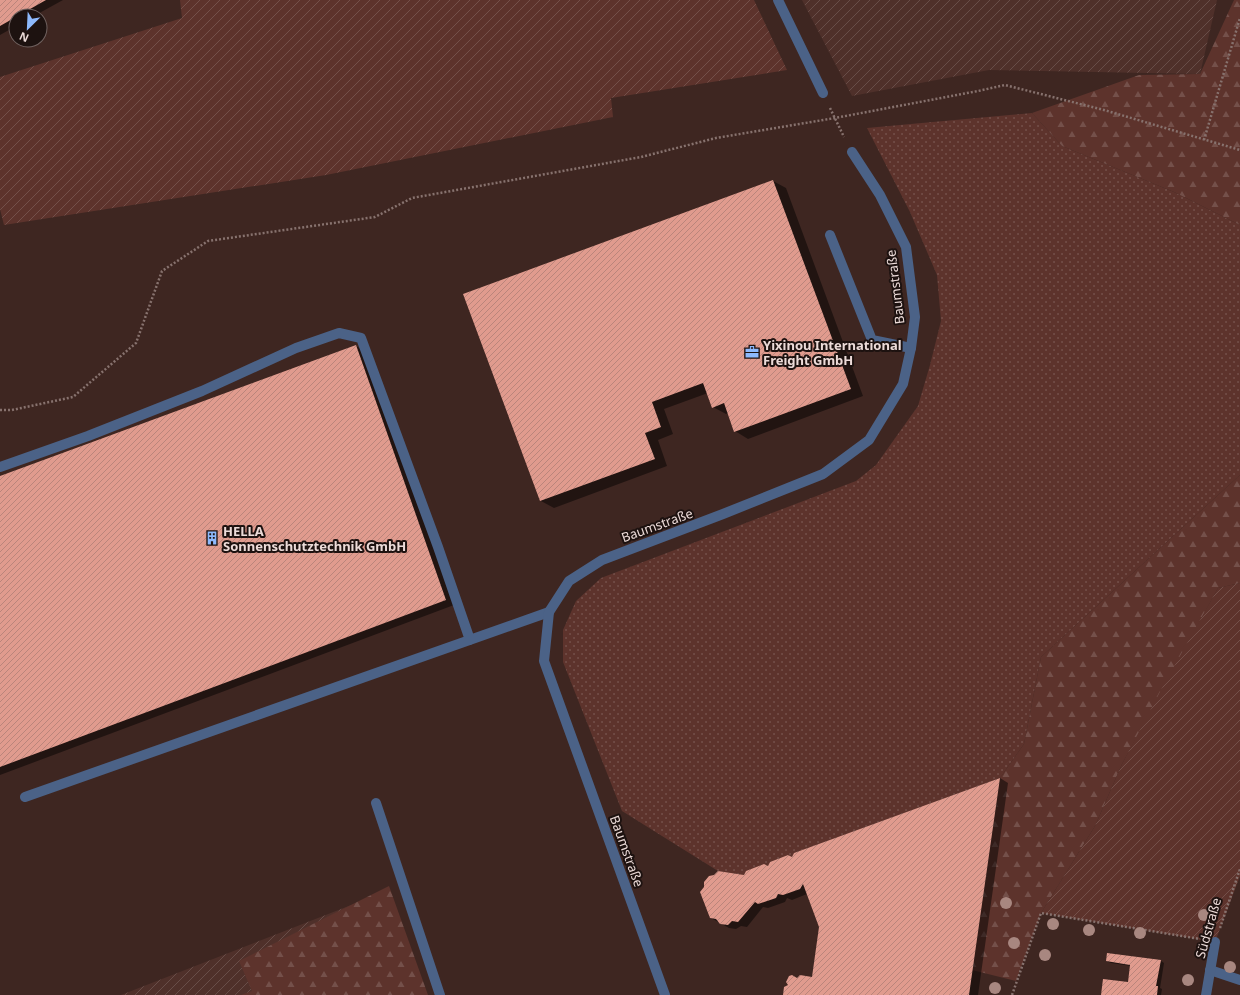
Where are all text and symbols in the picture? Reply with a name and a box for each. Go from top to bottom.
north arrow [8,8,48,48]
text: N [17,29,31,46]
street label: Baumstraße [882,249,908,325]
place label: Yixinou International Freight GmbH [763,336,902,369]
office icon: Yixinou International Freight GmbH [744,344,760,360]
street label: Baumstraße [619,504,695,546]
place label: HELLA Sonnenschutztechnik GmbH [223,522,406,555]
building icon: HELLA Sonnenschutztechnik GmbH [204,530,220,546]
street label: Baumstraße [606,813,648,889]
street label: Südstraße [1191,896,1225,960]

